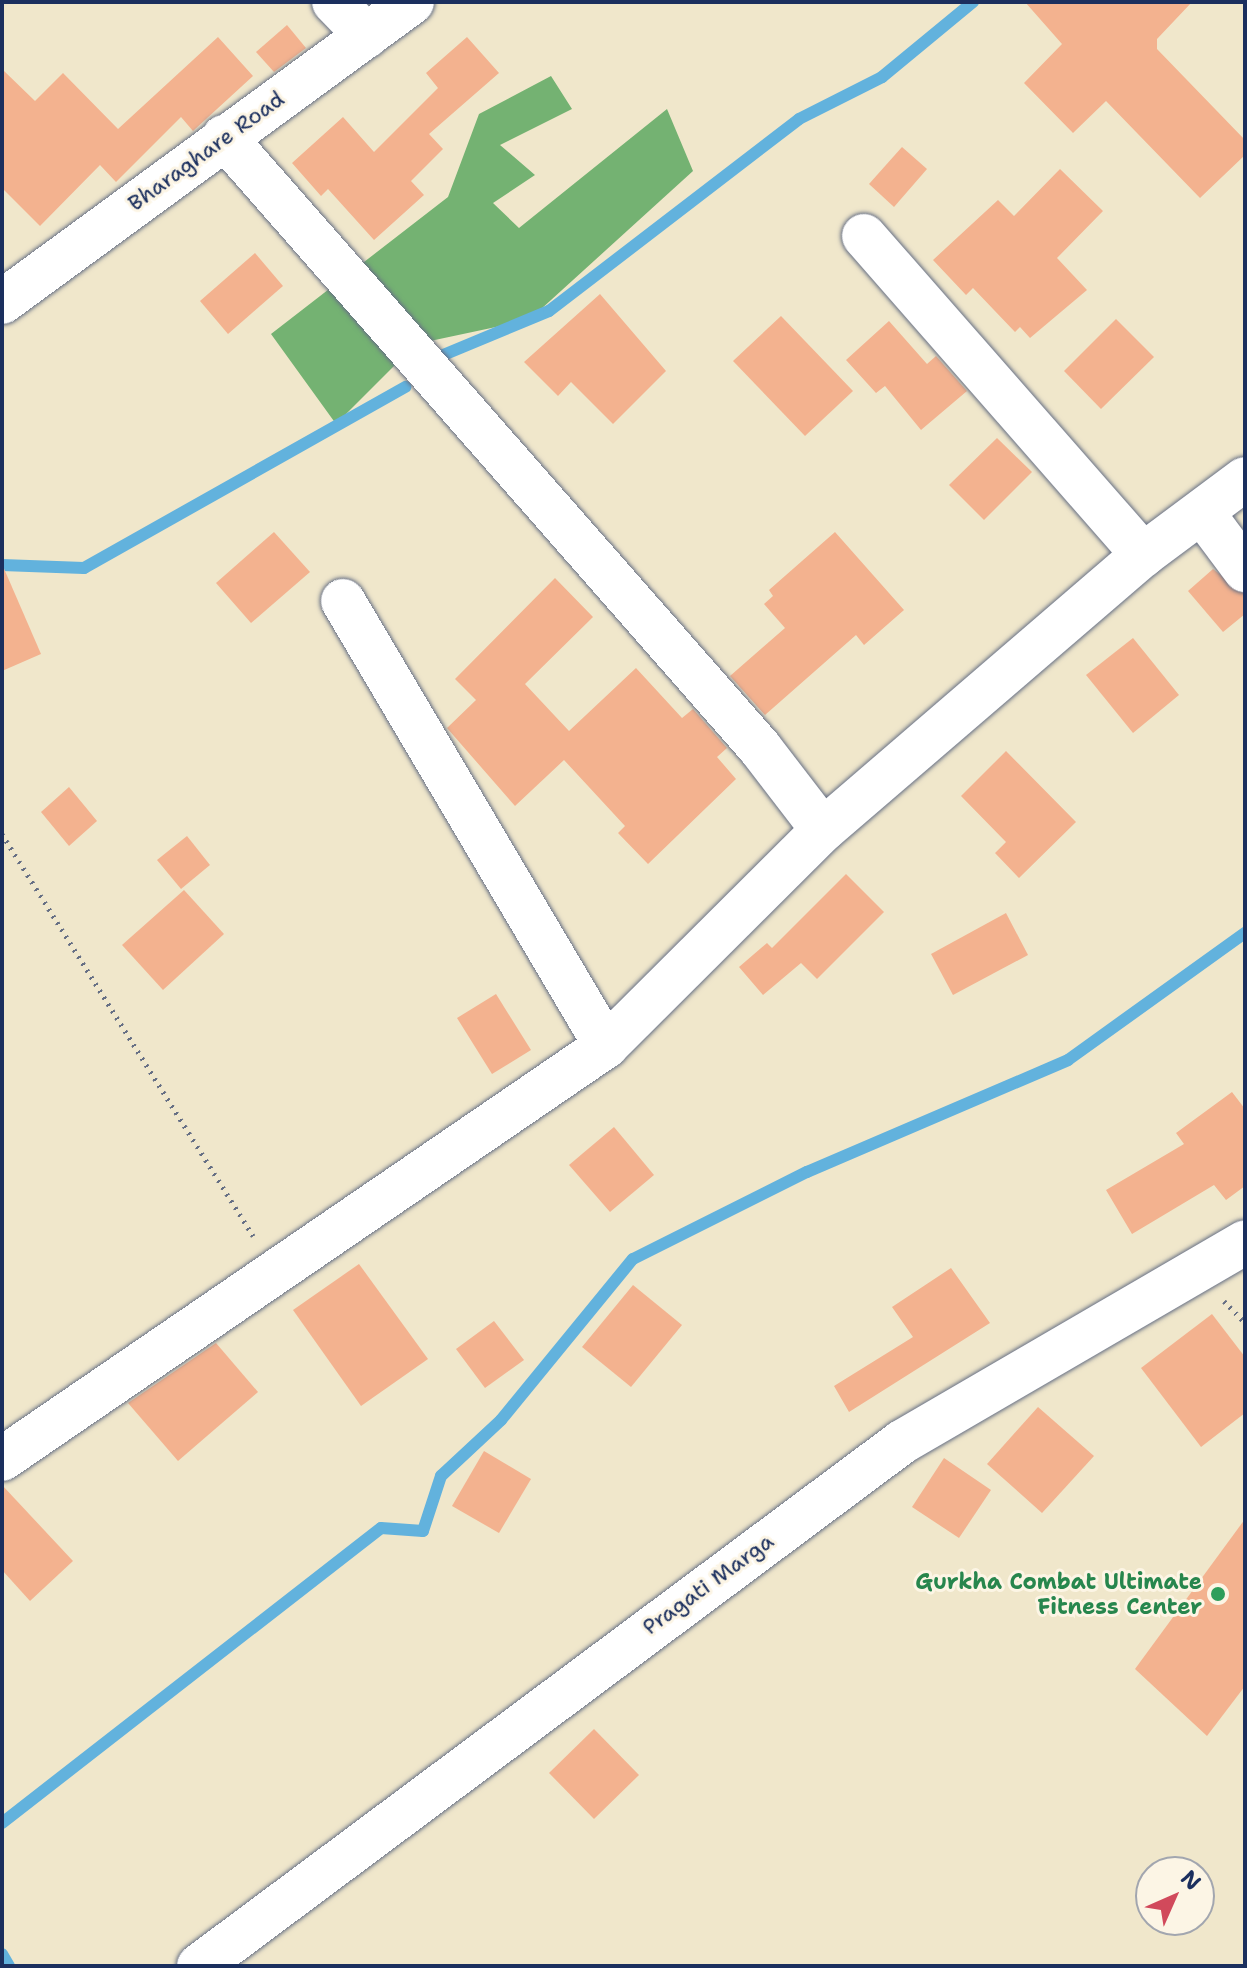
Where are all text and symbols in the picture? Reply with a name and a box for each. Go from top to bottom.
street label: Bharaghare Road [123,85,289,217]
street label: Pragati Marga [637,1528,779,1640]
place label: Gurkha Combat Ultimate Fitness Center [915,1568,1202,1620]
marker: Gurkha Combat Ultimate Fitness Center [1209,1585,1227,1603]
north arrow [1135,1856,1215,1936]
text: N [1174,1864,1207,1897]

